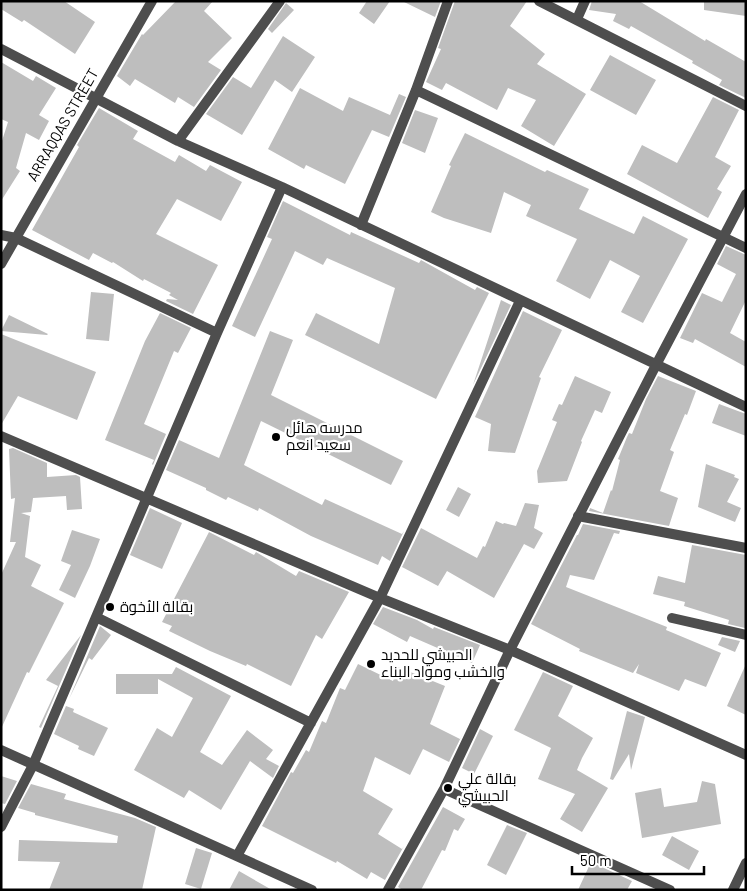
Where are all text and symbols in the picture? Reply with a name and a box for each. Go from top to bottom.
street label: ARRAQQAS STREET [23,65,102,184]
place label: مدرسه هائل سعيد انعم [286,418,363,455]
marker: مدرسه هائل سعيد انعم [270,431,282,443]
place label: بقالة الأخوة [120,597,193,616]
marker: بقالة الأخوة [104,601,116,613]
place label: الحبيشي للحديد والخشب ومواد البناء [381,645,505,681]
marker: الحبيشي للحديد والخشب ومواد البناء [365,658,377,670]
place label: بقالة علي الحبيشي [458,769,516,808]
marker: بقالة علي الحبيشي [442,782,454,794]
scale bar [572,844,704,876]
text: 50 m [580,851,612,869]

